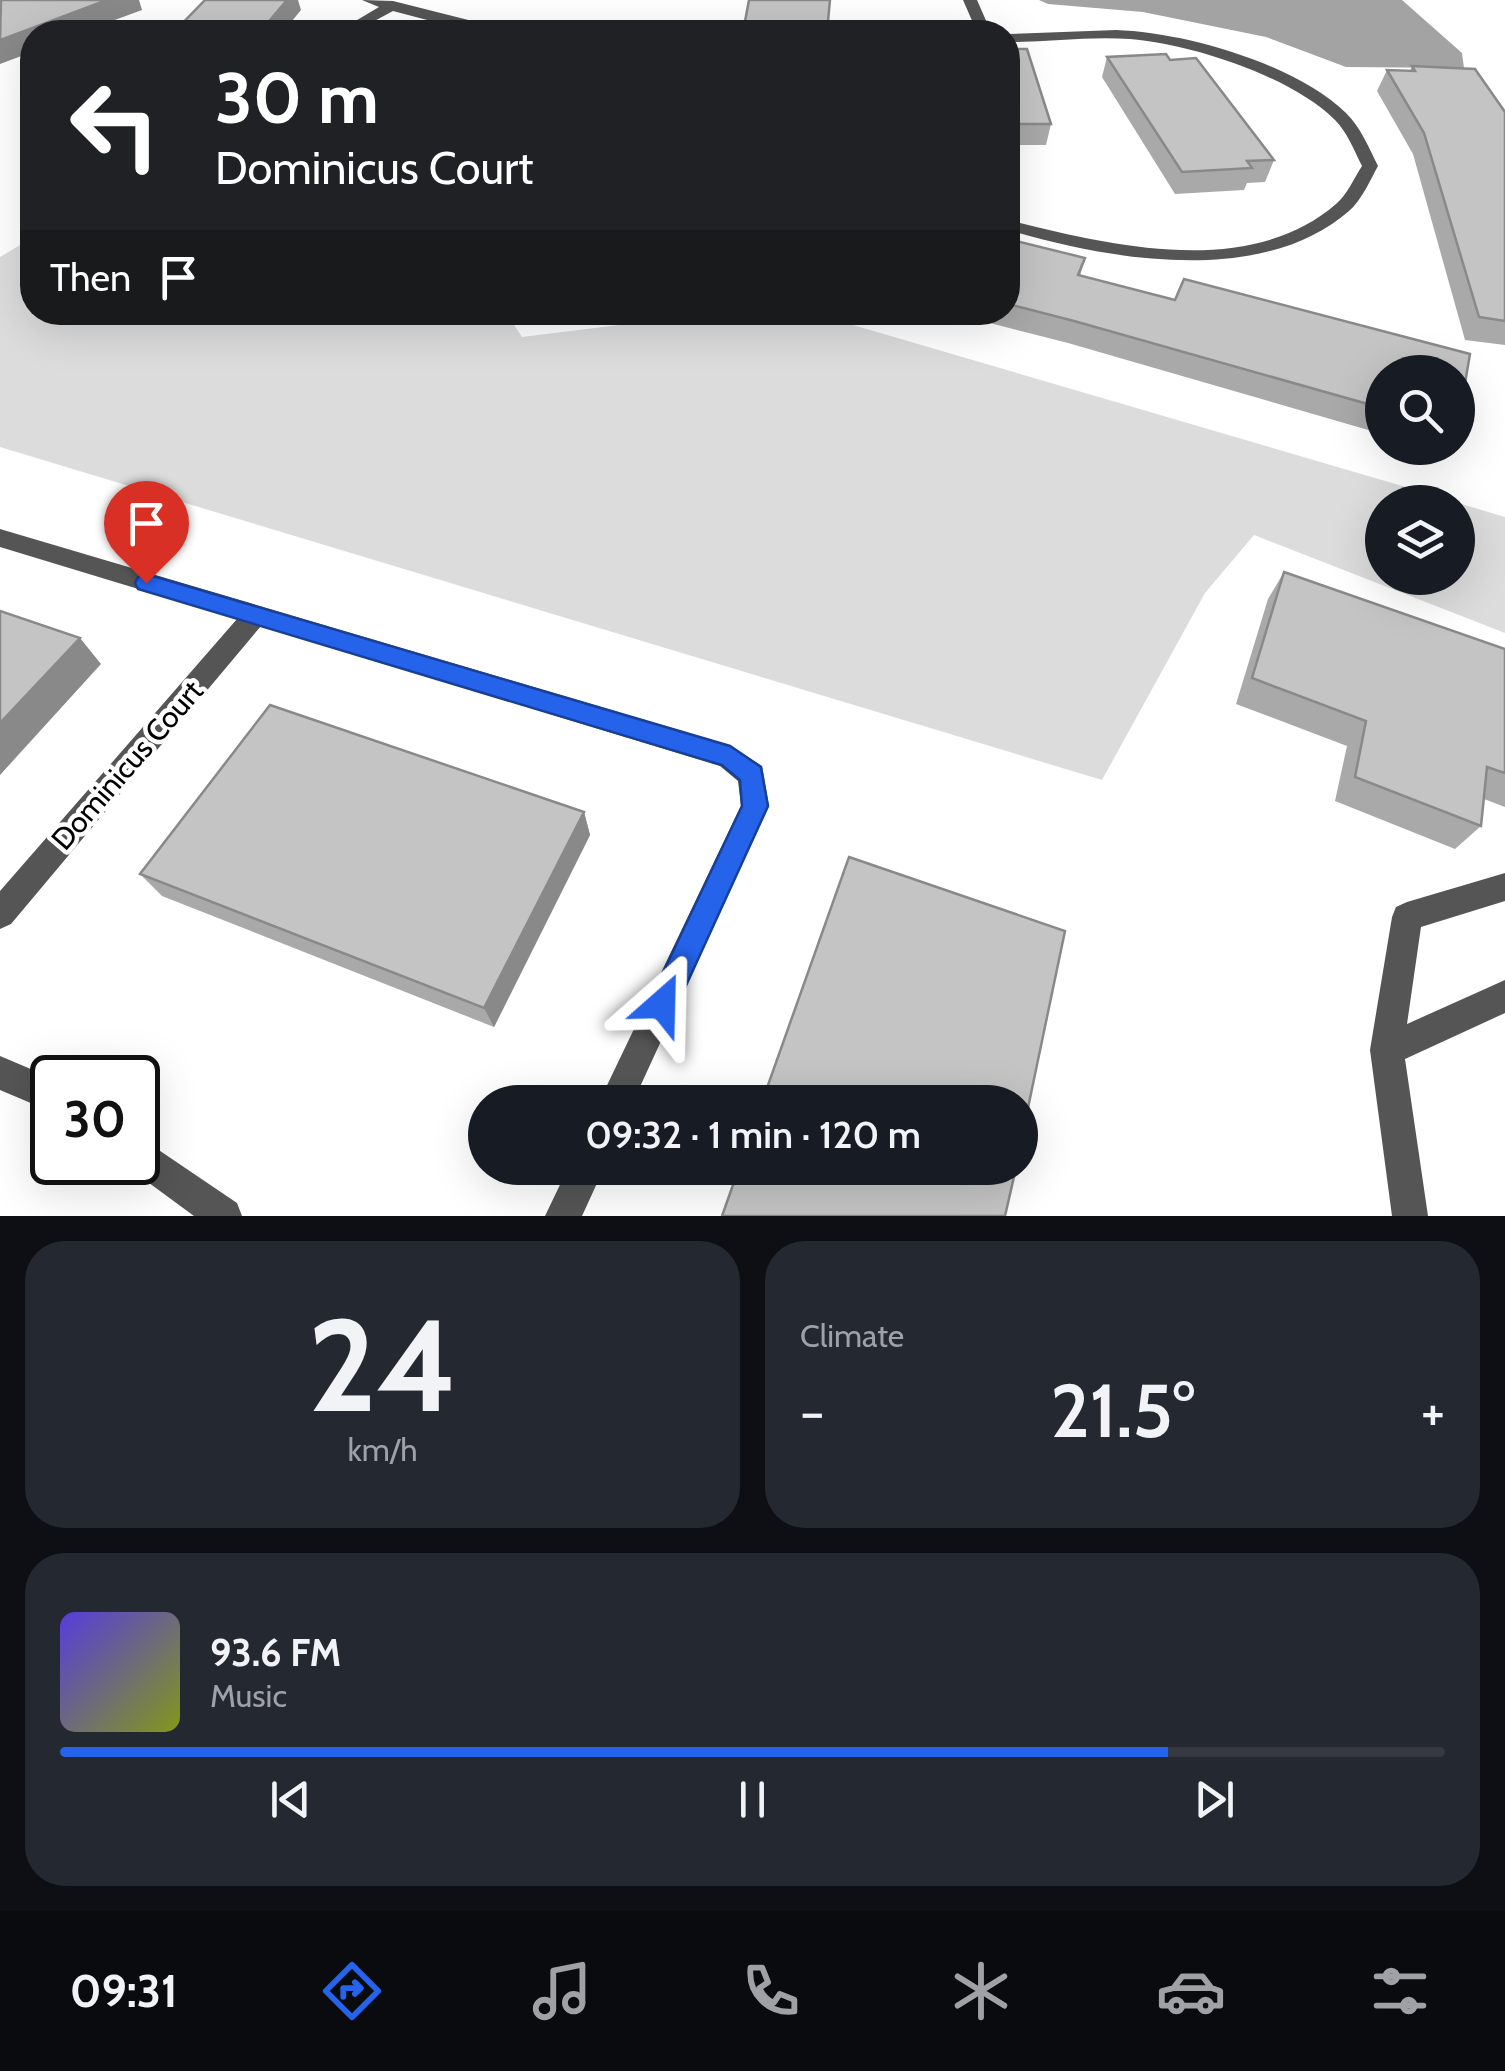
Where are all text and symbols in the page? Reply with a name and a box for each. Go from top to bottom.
text: 30 m [215,55,379,141]
icon: left [50,60,180,190]
text: Dominicus Court [215,141,533,195]
icon: arrive [151,250,206,305]
text: Then [50,254,131,301]
map controls [1365,355,1475,595]
button: search [1365,355,1475,465]
pin [104,481,189,584]
button: layers [1365,485,1475,595]
icon: arrive [119,496,174,551]
street label: Dominicus Court [43,673,211,857]
position arrow [610,952,714,1056]
speed limit sign: 30 [30,1055,160,1185]
text: 09:32 · 1 min · 120 m [585,1111,921,1158]
text: 24 [308,1286,457,1444]
text: Climate [800,1316,904,1355]
text: 21.5° [1050,1365,1195,1456]
text: − [800,1378,824,1445]
text: + [1421,1378,1445,1445]
text: km/h [347,1430,418,1469]
text: 93.6 FM [210,1629,341,1676]
text: Music [210,1676,287,1715]
icon: previous [263,1772,318,1827]
icon: pause [725,1772,780,1827]
icon: next [1187,1772,1242,1827]
icon: directions [317,1956,387,2026]
icon: music [527,1956,597,2026]
icon: phone [736,1956,806,2026]
icon: climate [946,1956,1016,2026]
icon: car [1156,1956,1226,2026]
icon: filters [1365,1956,1435,2026]
text: 09:31 [70,1964,178,2018]

